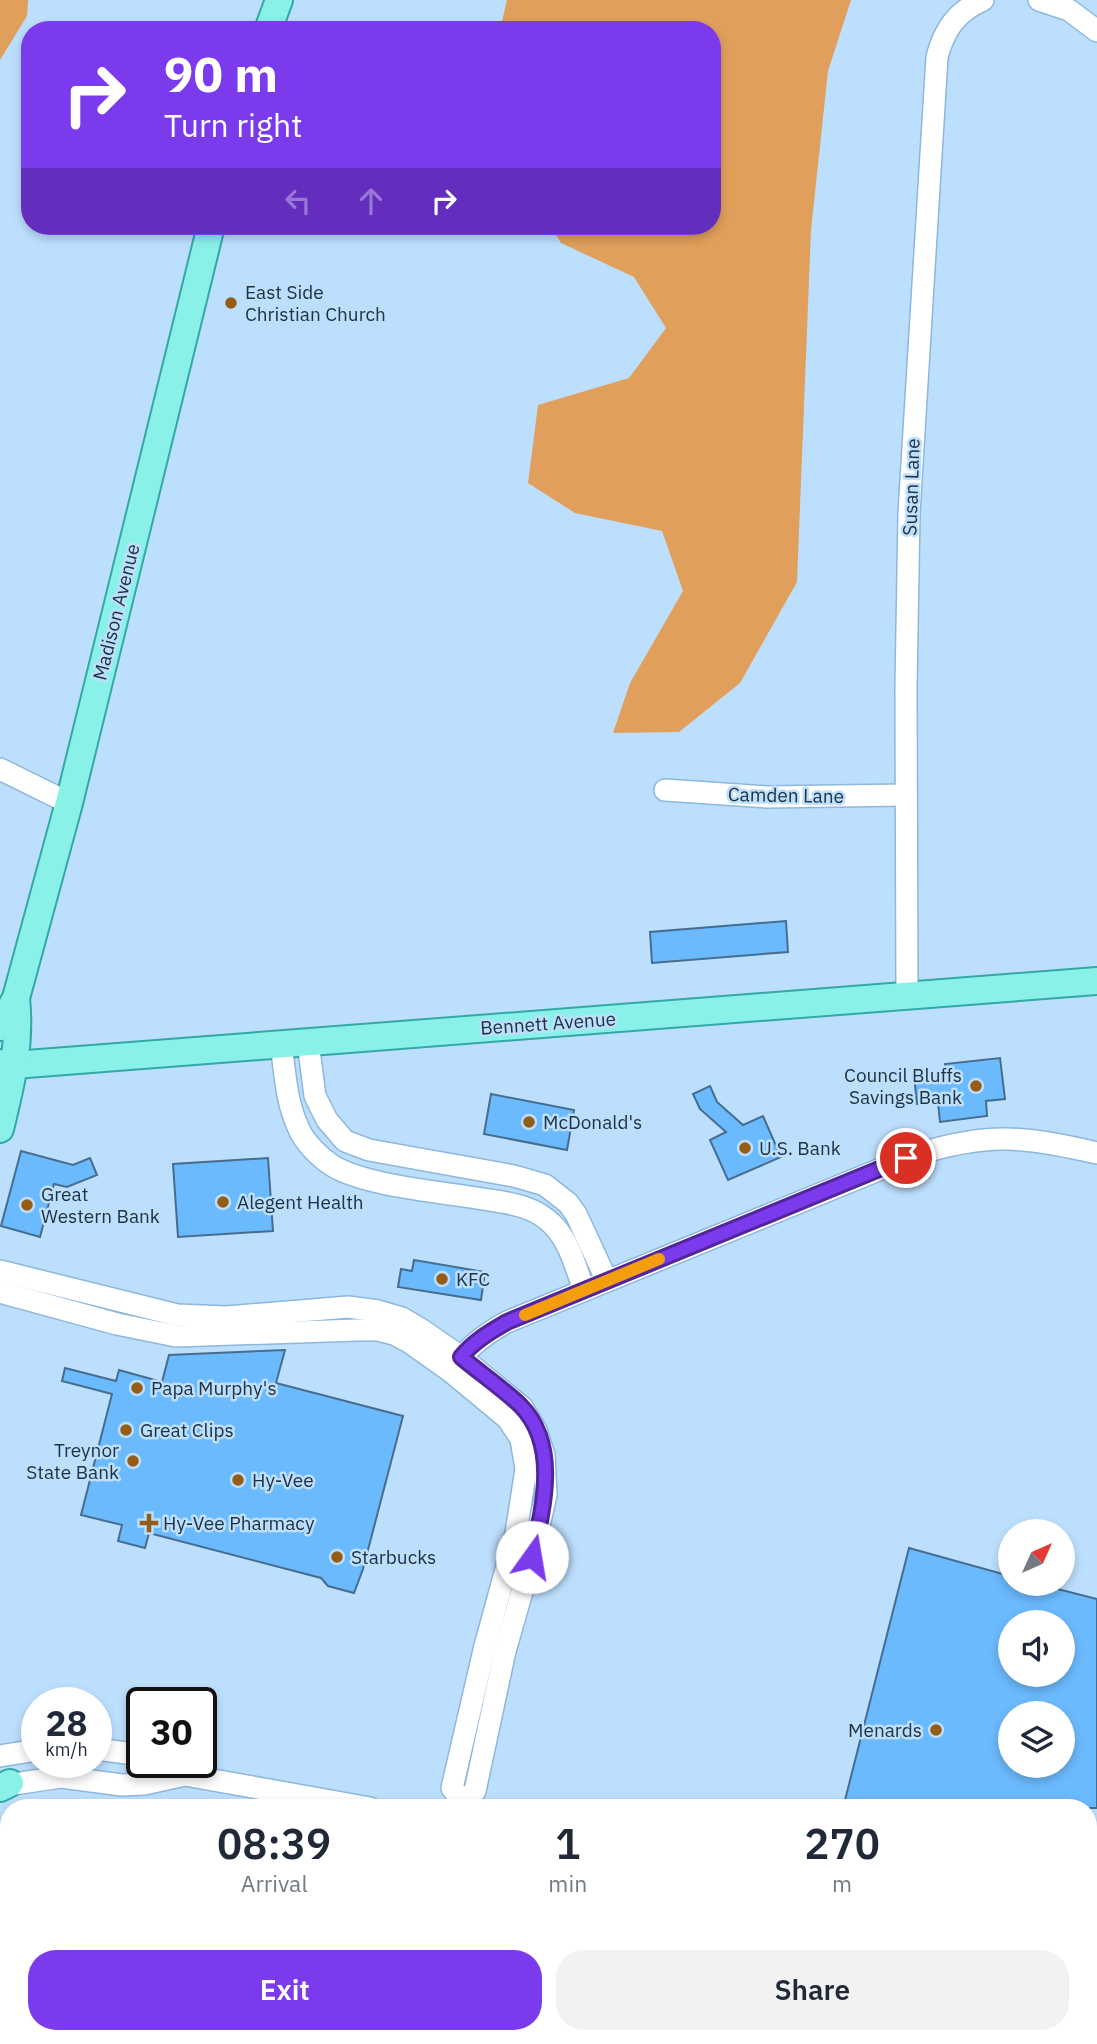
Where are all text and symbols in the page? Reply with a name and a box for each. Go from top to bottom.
text: 90 m [164,42,278,105]
icon: right [49,49,140,140]
text: Turn right [164,104,302,146]
icon: left [279,182,317,220]
icon: ahead [352,182,390,220]
icon: right [425,182,463,220]
place label: East Side Christian Church [245,280,386,326]
marker: East Side Christian Church [223,295,239,311]
street label: Susan Lane [897,438,925,536]
street label: Madison Avenue [87,541,145,683]
street label: Camden Lane [728,782,844,808]
street label: Bennett Avenue [479,1006,617,1040]
place label: Council Bluffs Savings Bank [844,1063,962,1109]
marker: Council Bluffs Savings Bank [968,1078,984,1094]
place label: McDonald's [543,1110,642,1134]
marker: McDonald's [521,1114,537,1130]
pin [876,1128,936,1188]
place label: U.S. Bank [759,1136,841,1160]
icon: arrive [887,1139,925,1177]
marker: U.S. Bank [737,1140,753,1156]
place label: Great Western Bank [41,1182,160,1228]
place label: Alegent Health [237,1190,364,1214]
marker: Alegent Health [215,1194,231,1210]
marker: Great Western Bank [19,1197,35,1213]
place label: KFC [456,1267,490,1291]
marker: KFC [434,1271,450,1287]
place label: Papa Murphy's [151,1376,277,1400]
marker: Papa Murphy's [129,1380,145,1396]
place label: Great Clips [140,1418,234,1442]
marker: Great Clips [118,1422,134,1438]
place label: Treynor State Bank [26,1438,119,1484]
marker: Treynor State Bank [125,1453,141,1469]
place label: Hy-Vee [252,1468,314,1492]
marker: Hy-Vee [230,1472,246,1488]
place label: Hy-Vee Pharmacy [163,1511,315,1535]
marker: Hy-Vee Pharmacy [141,1515,157,1531]
north arrow [998,1519,1074,1596]
map controls [998,1519,1075,1778]
position arrow [495,1520,569,1594]
place label: Starbucks [351,1545,436,1569]
marker: Starbucks [329,1549,345,1565]
button: sound [998,1610,1075,1687]
speed limit sign: 30 [126,1687,217,1778]
text: 28 [45,1700,88,1746]
button: layers [998,1701,1075,1778]
place label: Menards [848,1718,922,1742]
marker: Menards [928,1722,944,1738]
text: km/h [45,1738,88,1761]
text: 08:39 [217,1816,331,1871]
text: 1 [555,1816,580,1871]
text: 270 [804,1816,880,1871]
text: Arrival [241,1868,308,1898]
text: min [548,1868,587,1898]
text: m [832,1868,852,1898]
button: Exit [28,1950,542,2030]
button: Share [556,1950,1069,2030]

